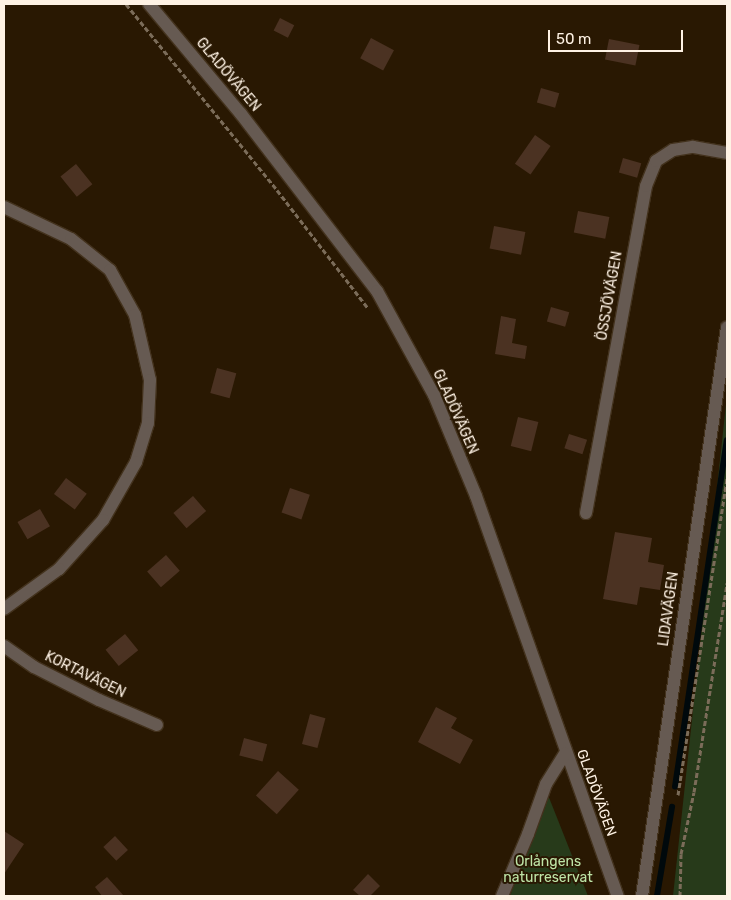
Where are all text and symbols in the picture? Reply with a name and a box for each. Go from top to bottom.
scale bar [551,20,686,52]
text: 50 m [556,30,591,48]
street label: GLADÖVÄGEN [192,35,264,115]
street label: ÖSSJÖVÄGEN [594,250,626,342]
street label: GLADÖVÄGEN [429,367,481,457]
street label: LIDAVÄGEN [655,571,683,647]
street label: KORTAVÄGEN [42,648,128,702]
street label: GLADÖVÄGEN [573,747,619,839]
park label: Orlångens naturreservat [503,854,593,886]

